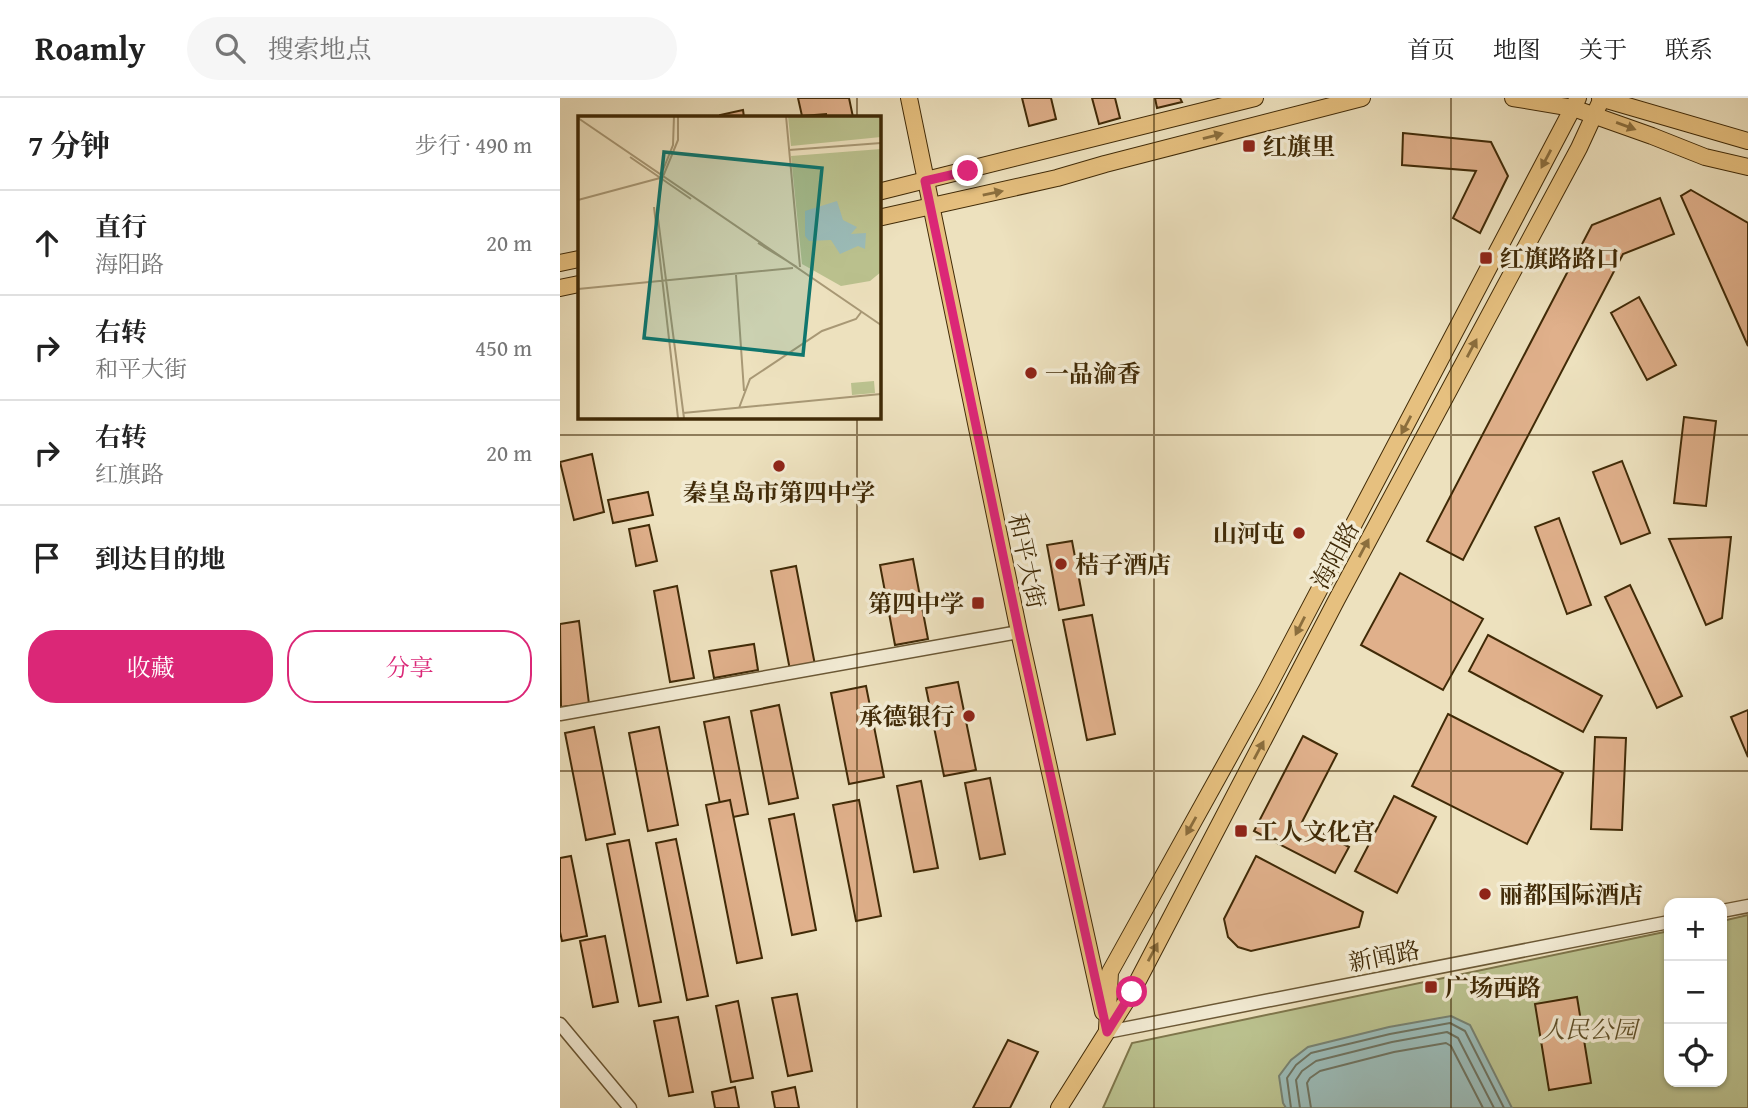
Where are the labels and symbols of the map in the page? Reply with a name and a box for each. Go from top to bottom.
inset map [578,116,880,418]
one-way arrow [1615,121,1636,132]
place label: 红旗里 [1263,129,1335,164]
one-way arrow [1202,130,1224,141]
marker: 红旗里 [1241,138,1257,154]
one-way arrow [1541,149,1553,169]
route end [952,155,983,186]
one-way arrow [982,188,1004,199]
place label: 红旗路路口 [1500,241,1620,276]
marker: 红旗路路口 [1478,250,1494,266]
one-way arrow [1466,338,1478,358]
place label: 一品渝香 [1045,356,1141,391]
marker: 一品渝香 [1023,365,1039,381]
one-way arrow [1400,415,1411,435]
marker: 秦皇岛市第四中学 [771,458,787,474]
place label: 秦皇岛市第四中学 [683,475,875,510]
street label: 和平大街 [1000,510,1054,612]
street label: 海阳路 [1303,515,1367,595]
place label: 山河屯 [1213,516,1285,551]
marker: 山河屯 [1291,525,1307,541]
one-way arrow [1358,538,1370,558]
place label: 桔子酒店 [1075,547,1171,582]
marker: 桔子酒店 [1053,556,1069,572]
place label: 第四中学 [868,586,964,621]
marker: 第四中学 [970,595,986,611]
one-way arrow [1294,616,1305,636]
place label: 承德银行 [859,699,955,734]
marker: 承德银行 [961,708,977,724]
one-way arrow [1253,740,1264,760]
place label: 工人文化宫 [1255,814,1375,849]
one-way arrow [1185,816,1197,836]
marker: 工人文化宫 [1233,823,1249,839]
place label: 丽都国际酒店 [1499,877,1643,912]
marker: 丽都国际酒店 [1477,886,1493,902]
street label: 新闻路 [1345,932,1423,980]
one-way arrow [1147,941,1159,961]
place label: 广场西路 [1445,970,1541,1005]
route start [1116,976,1147,1007]
marker: 广场西路 [1423,979,1439,995]
park label: 人民公园 [1541,1012,1641,1047]

